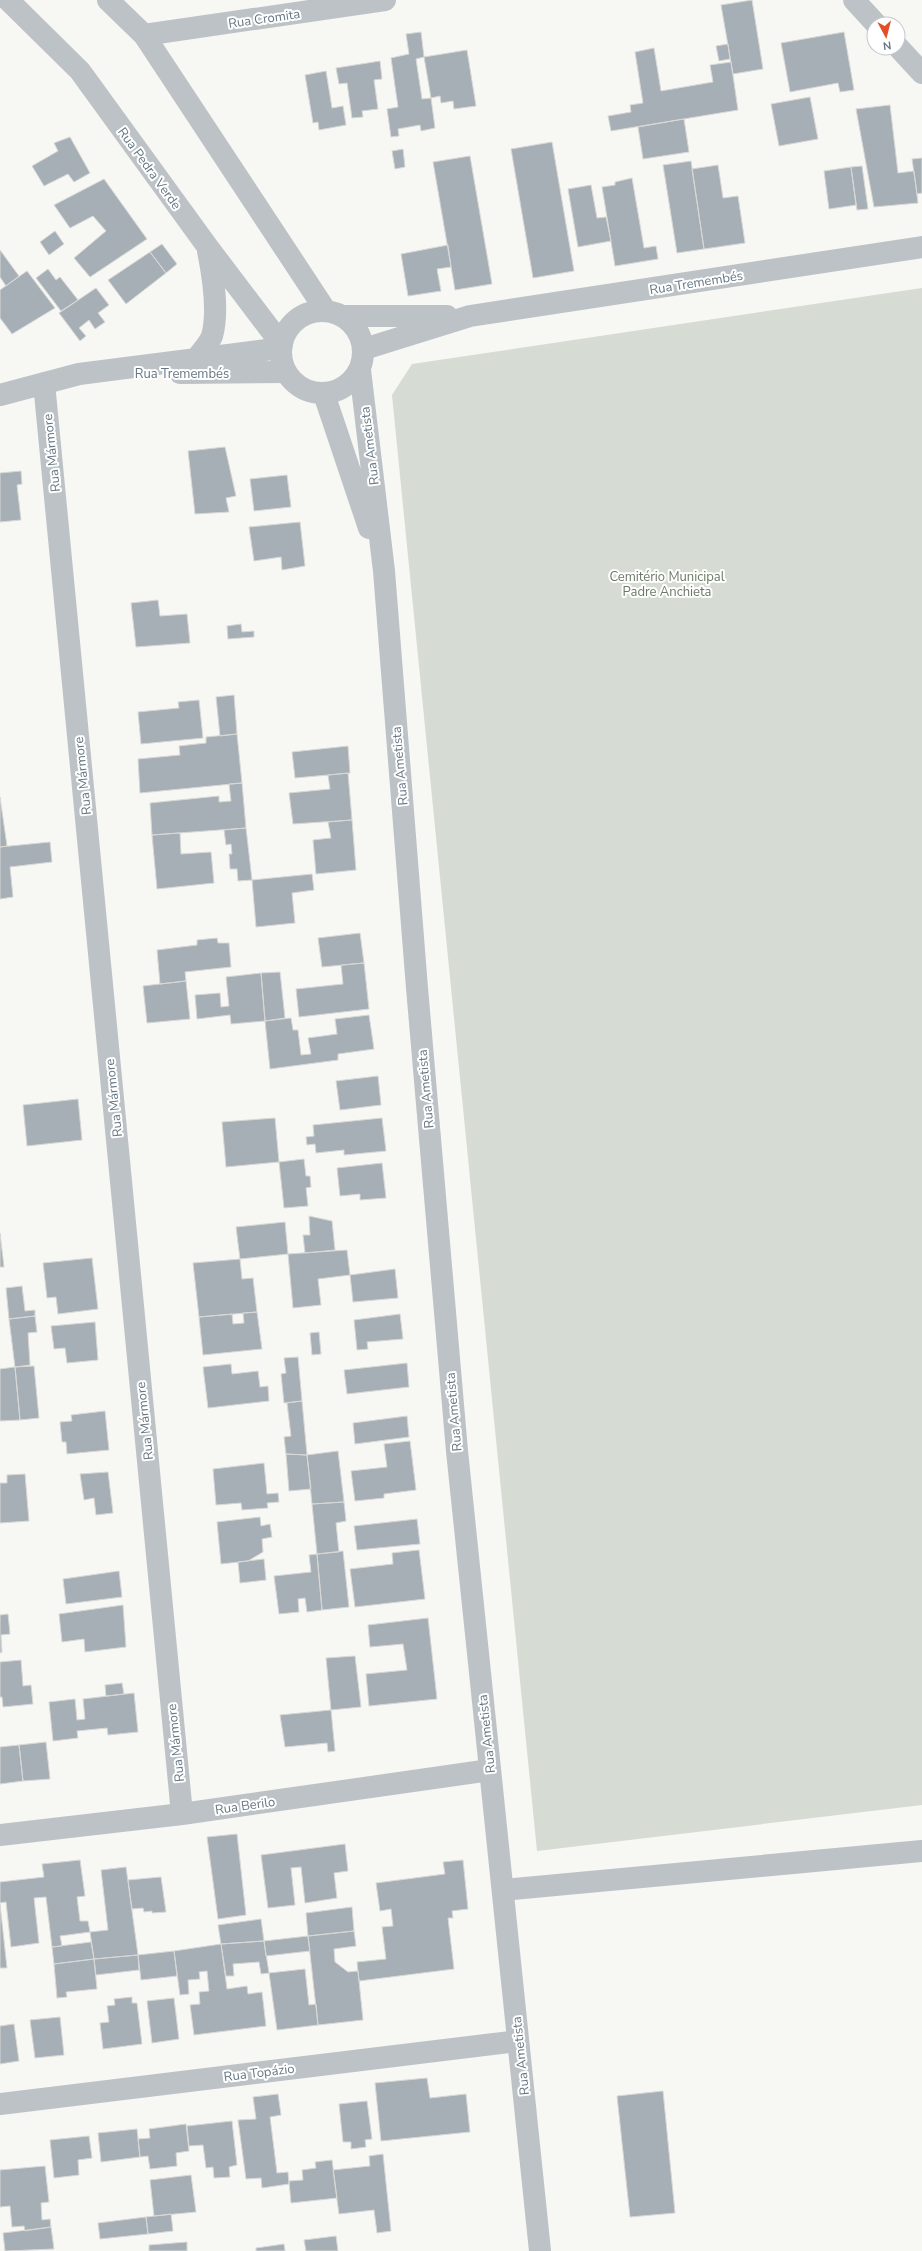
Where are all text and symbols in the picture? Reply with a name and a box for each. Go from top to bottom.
street label: Rua Cromita [227,5,301,33]
north arrow [866,16,906,56]
text: N [882,37,892,53]
street label: Rua Pedra Verde [113,124,185,213]
street label: Rua Tremembés [648,267,744,299]
street label: Rua Tremembés [135,365,229,383]
street label: Rua Ametista [356,406,384,486]
street label: Rua Mármore [39,413,65,493]
park label: Cemitério Municipal Padre Anchieta [609,568,725,601]
street label: Rua Ametista [388,726,412,806]
street label: Rua Mármore [70,736,96,816]
street label: Rua Ametista [414,1049,438,1129]
street label: Rua Mármore [101,1058,127,1138]
street label: Rua Ametista [442,1372,466,1452]
street label: Rua Mármore [132,1381,158,1461]
street label: Rua Ametista [474,1694,500,1774]
street label: Rua Mármore [163,1703,189,1783]
street label: Rua Berilo [214,1793,276,1819]
street label: Rua Ametista [508,2016,534,2096]
street label: Rua Topázio [223,2060,295,2086]

